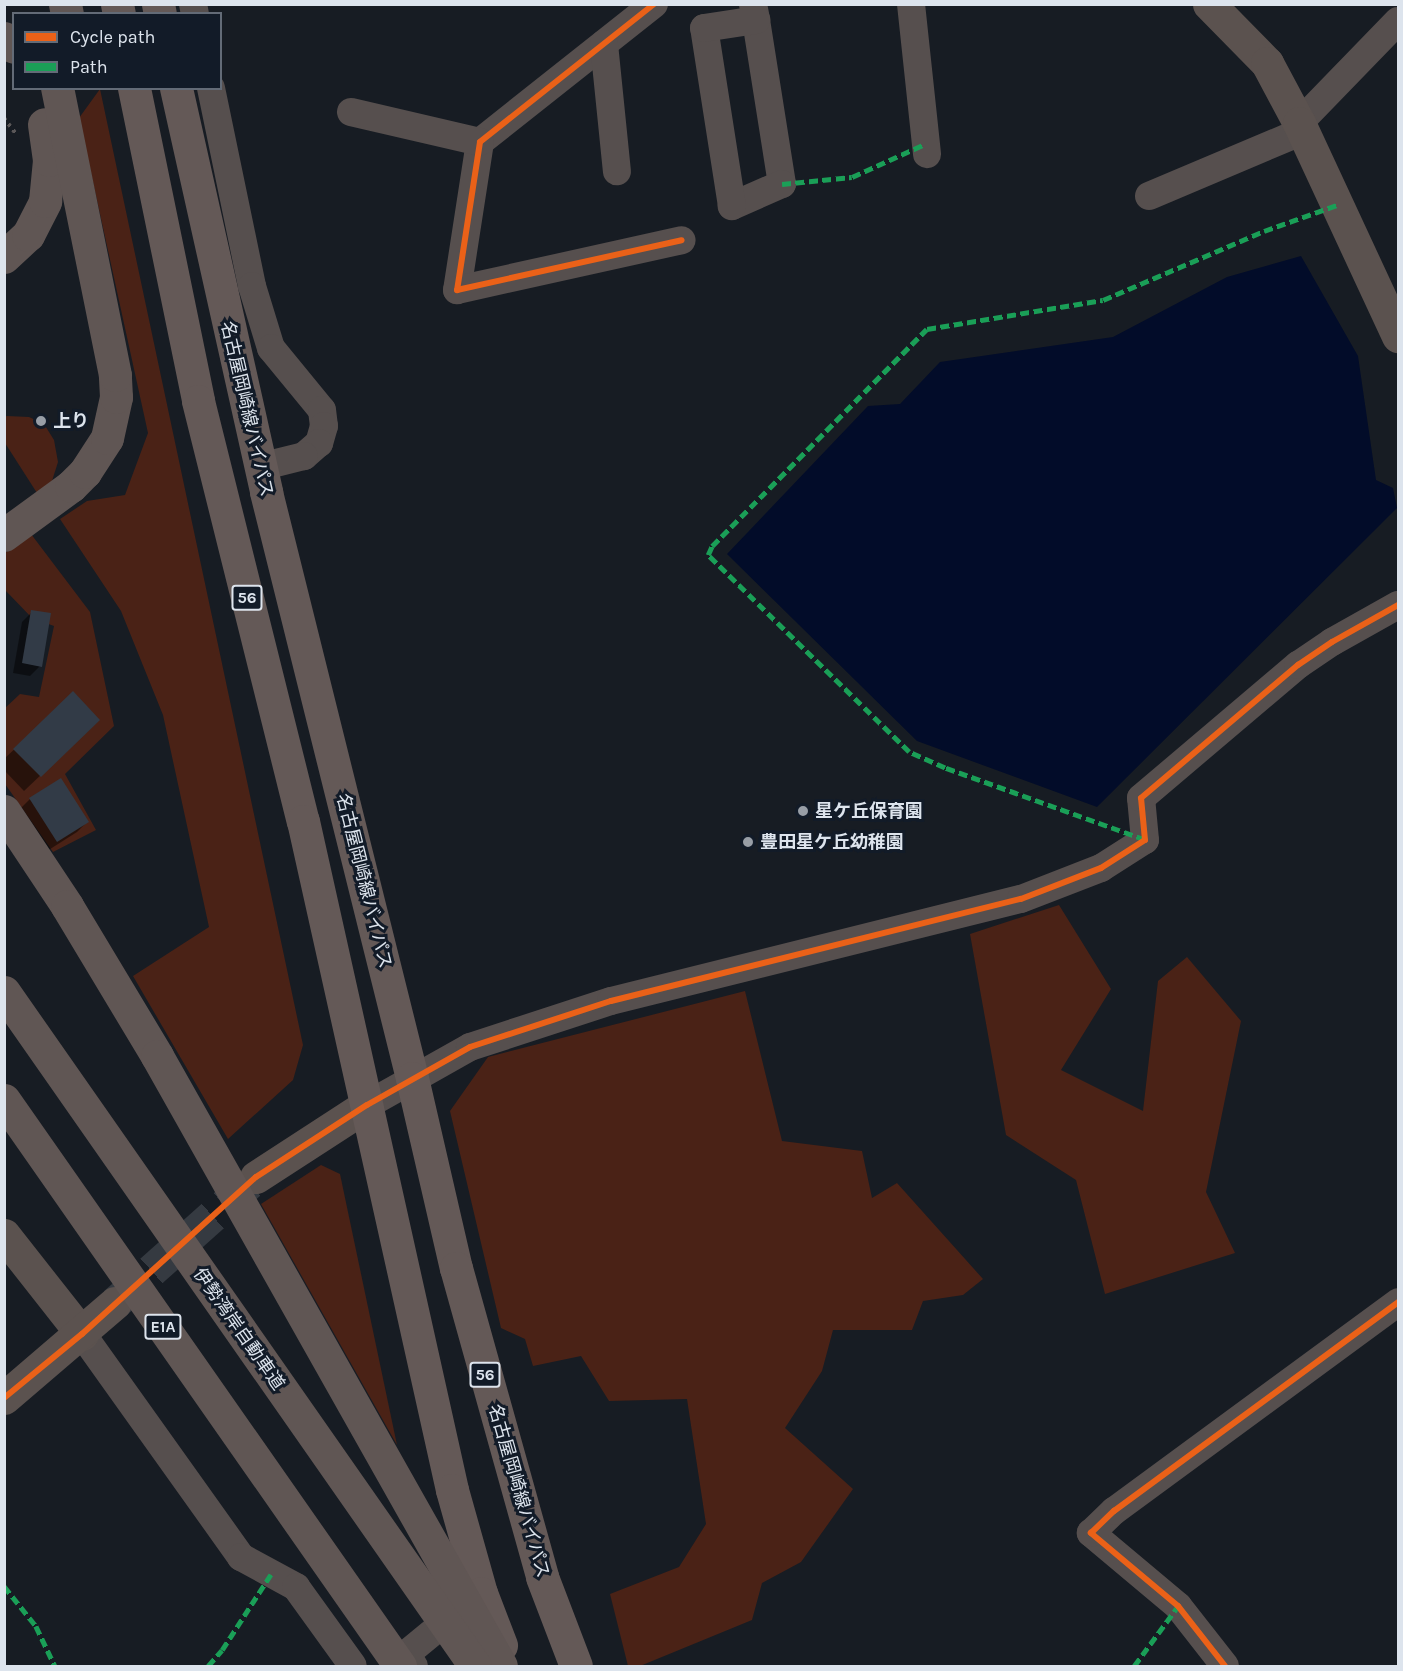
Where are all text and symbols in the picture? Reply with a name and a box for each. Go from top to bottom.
legend [12,12,222,90]
text: Cycle path [70,26,155,48]
text: Path [70,56,108,78]
street label: 名古屋岡崎線バイパス [216,319,278,499]
place label: 上り [53,410,89,432]
marker: 上り [34,414,48,428]
road number: 56 [230,585,264,611]
street label: 名古屋岡崎線バイパス [332,791,396,971]
place label: 星ケ丘保育園 [815,800,923,822]
marker: 星ケ丘保育園 [796,804,810,818]
place label: 豊田星ケ丘幼稚園 [760,831,904,853]
marker: 豊田星ケ丘幼稚園 [741,835,755,849]
street label: 伊勢湾岸自動車道 [189,1264,289,1394]
road number: E1A [144,1314,182,1340]
road number: 56 [468,1362,502,1388]
street label: 名古屋岡崎線バイパス [484,1402,554,1580]

